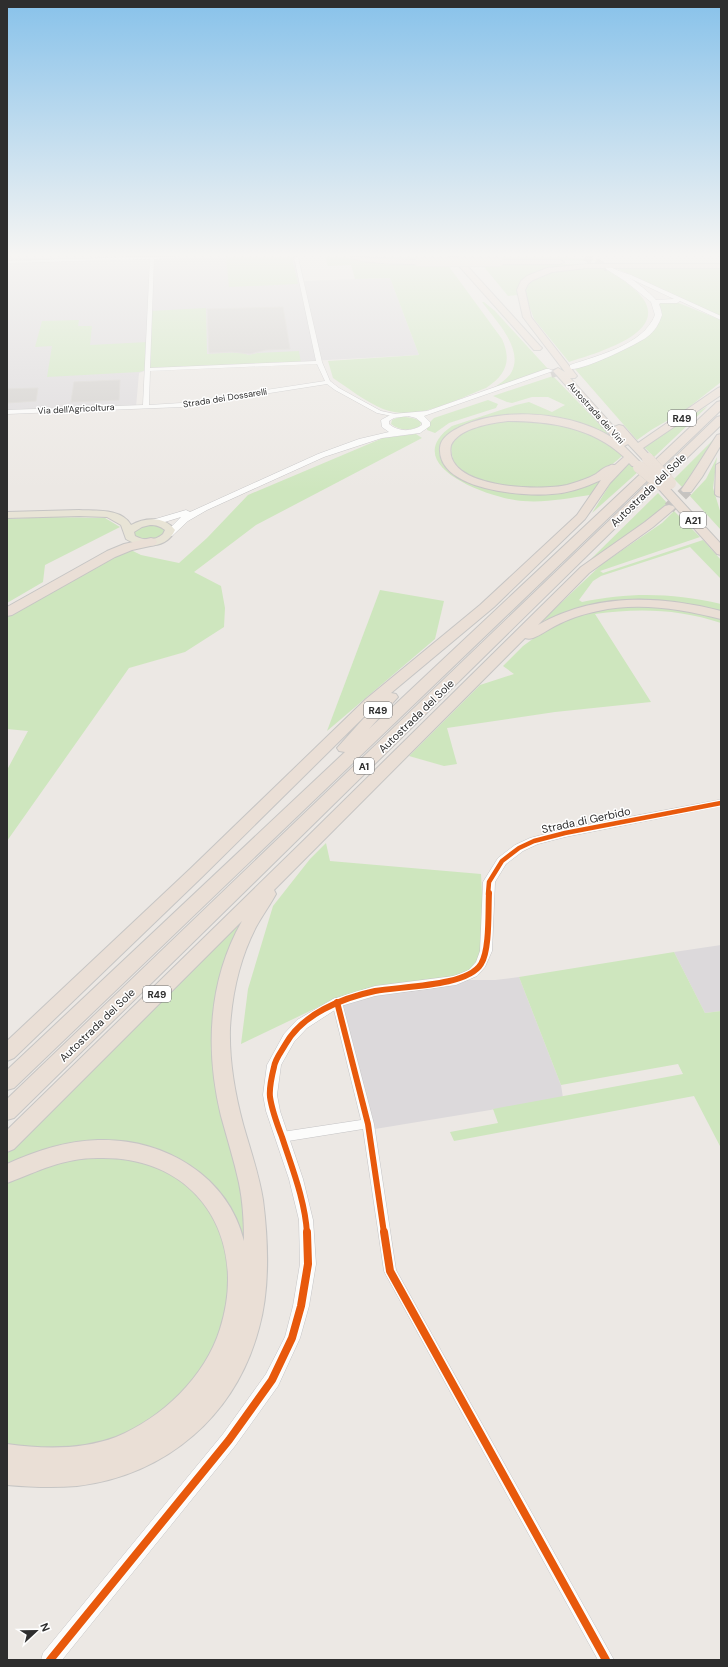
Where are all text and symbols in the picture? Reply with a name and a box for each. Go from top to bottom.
street label: Autostrada dei Vini [565,379,627,447]
street label: Strada dei Dossarelli [182,385,268,411]
street label: Via dell'Agricoltura [37,401,115,417]
road number: R49 [668,410,696,426]
street label: Autostrada del Sole [607,450,689,530]
road number: A21 [680,512,706,528]
street label: Autostrada del Sole [375,676,457,756]
road number: R49 [364,702,392,718]
road number: A1 [354,758,374,774]
street label: Strada di Gerbido [540,804,632,836]
street label: Autostrada del Sole [56,985,138,1065]
road number: R49 [143,986,171,1002]
north arrow [16,1611,56,1651]
text: N [37,1621,53,1634]

